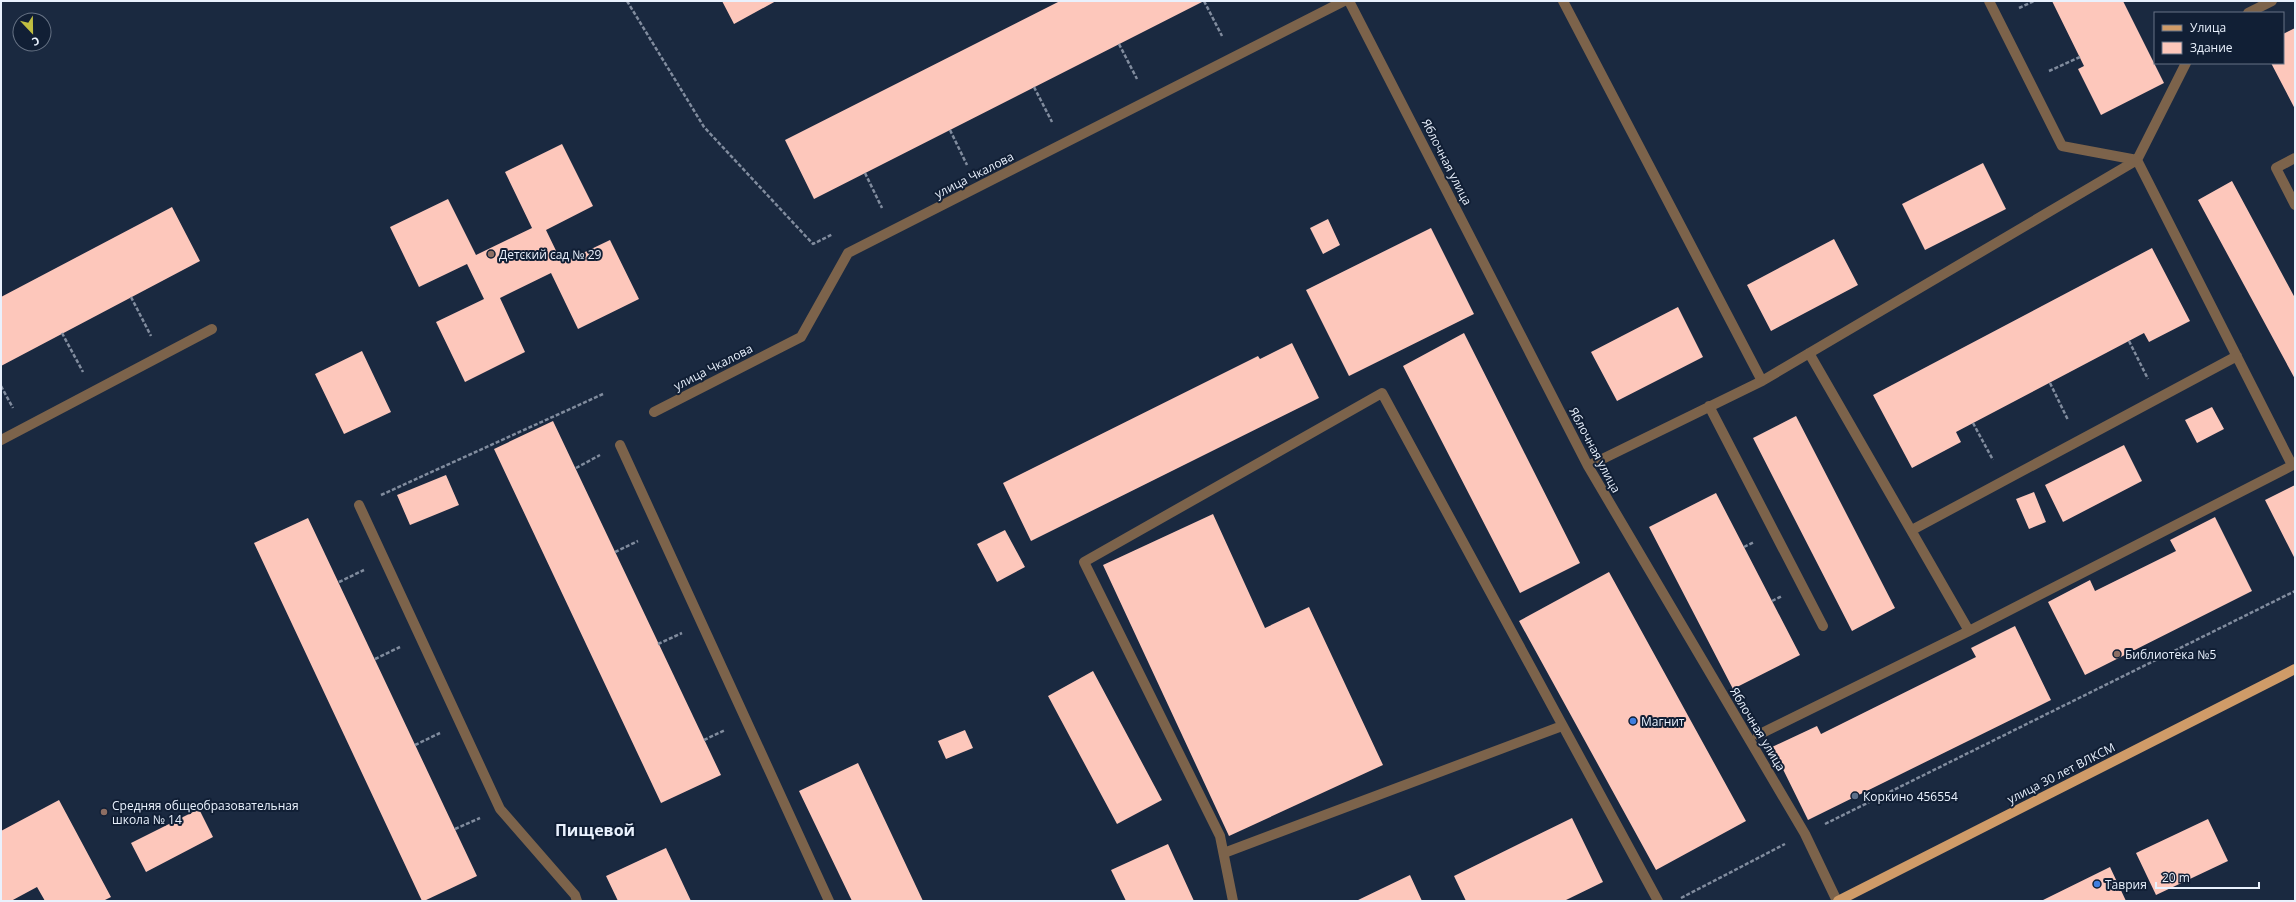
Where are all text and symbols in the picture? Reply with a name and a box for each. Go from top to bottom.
north arrow [12,12,52,52]
legend [2154,12,2284,64]
text: Улица [2190,19,2226,36]
text: С [30,33,42,50]
text: Здание [2190,39,2233,56]
street label: Яблочная улица [1418,116,1476,208]
street label: улица Чкалова [932,148,1016,202]
place label: Детский сад № 29 [499,246,602,263]
marker: Детский сад № 29 [486,249,496,259]
street label: улица Чкалова [671,340,755,394]
street label: Яблочная улица [1565,404,1625,496]
place label: Библиотека №5 [2125,646,2216,663]
marker: Библиотека №5 [2112,649,2122,659]
street label: Яблочная улица [1726,684,1790,774]
place label: Магнит [1641,713,1685,730]
marker: Магнит [1628,716,1638,726]
street label: улица 30 лет ВЛКСМ [2004,738,2118,808]
place label: Коркино 456554 [1863,788,1958,805]
marker: Коркино 456554 [1850,791,1860,801]
place label: Средняя общеобразовательная школа № 14 [112,797,299,828]
marker: Средняя общеобразовательная школа № 14 [99,807,109,817]
district label: Пищевой [555,819,635,841]
scale bar [2156,864,2259,890]
text: 20 m [2162,869,2190,886]
place label: Таврия [2105,876,2147,893]
marker: Таврия [2092,879,2102,889]

